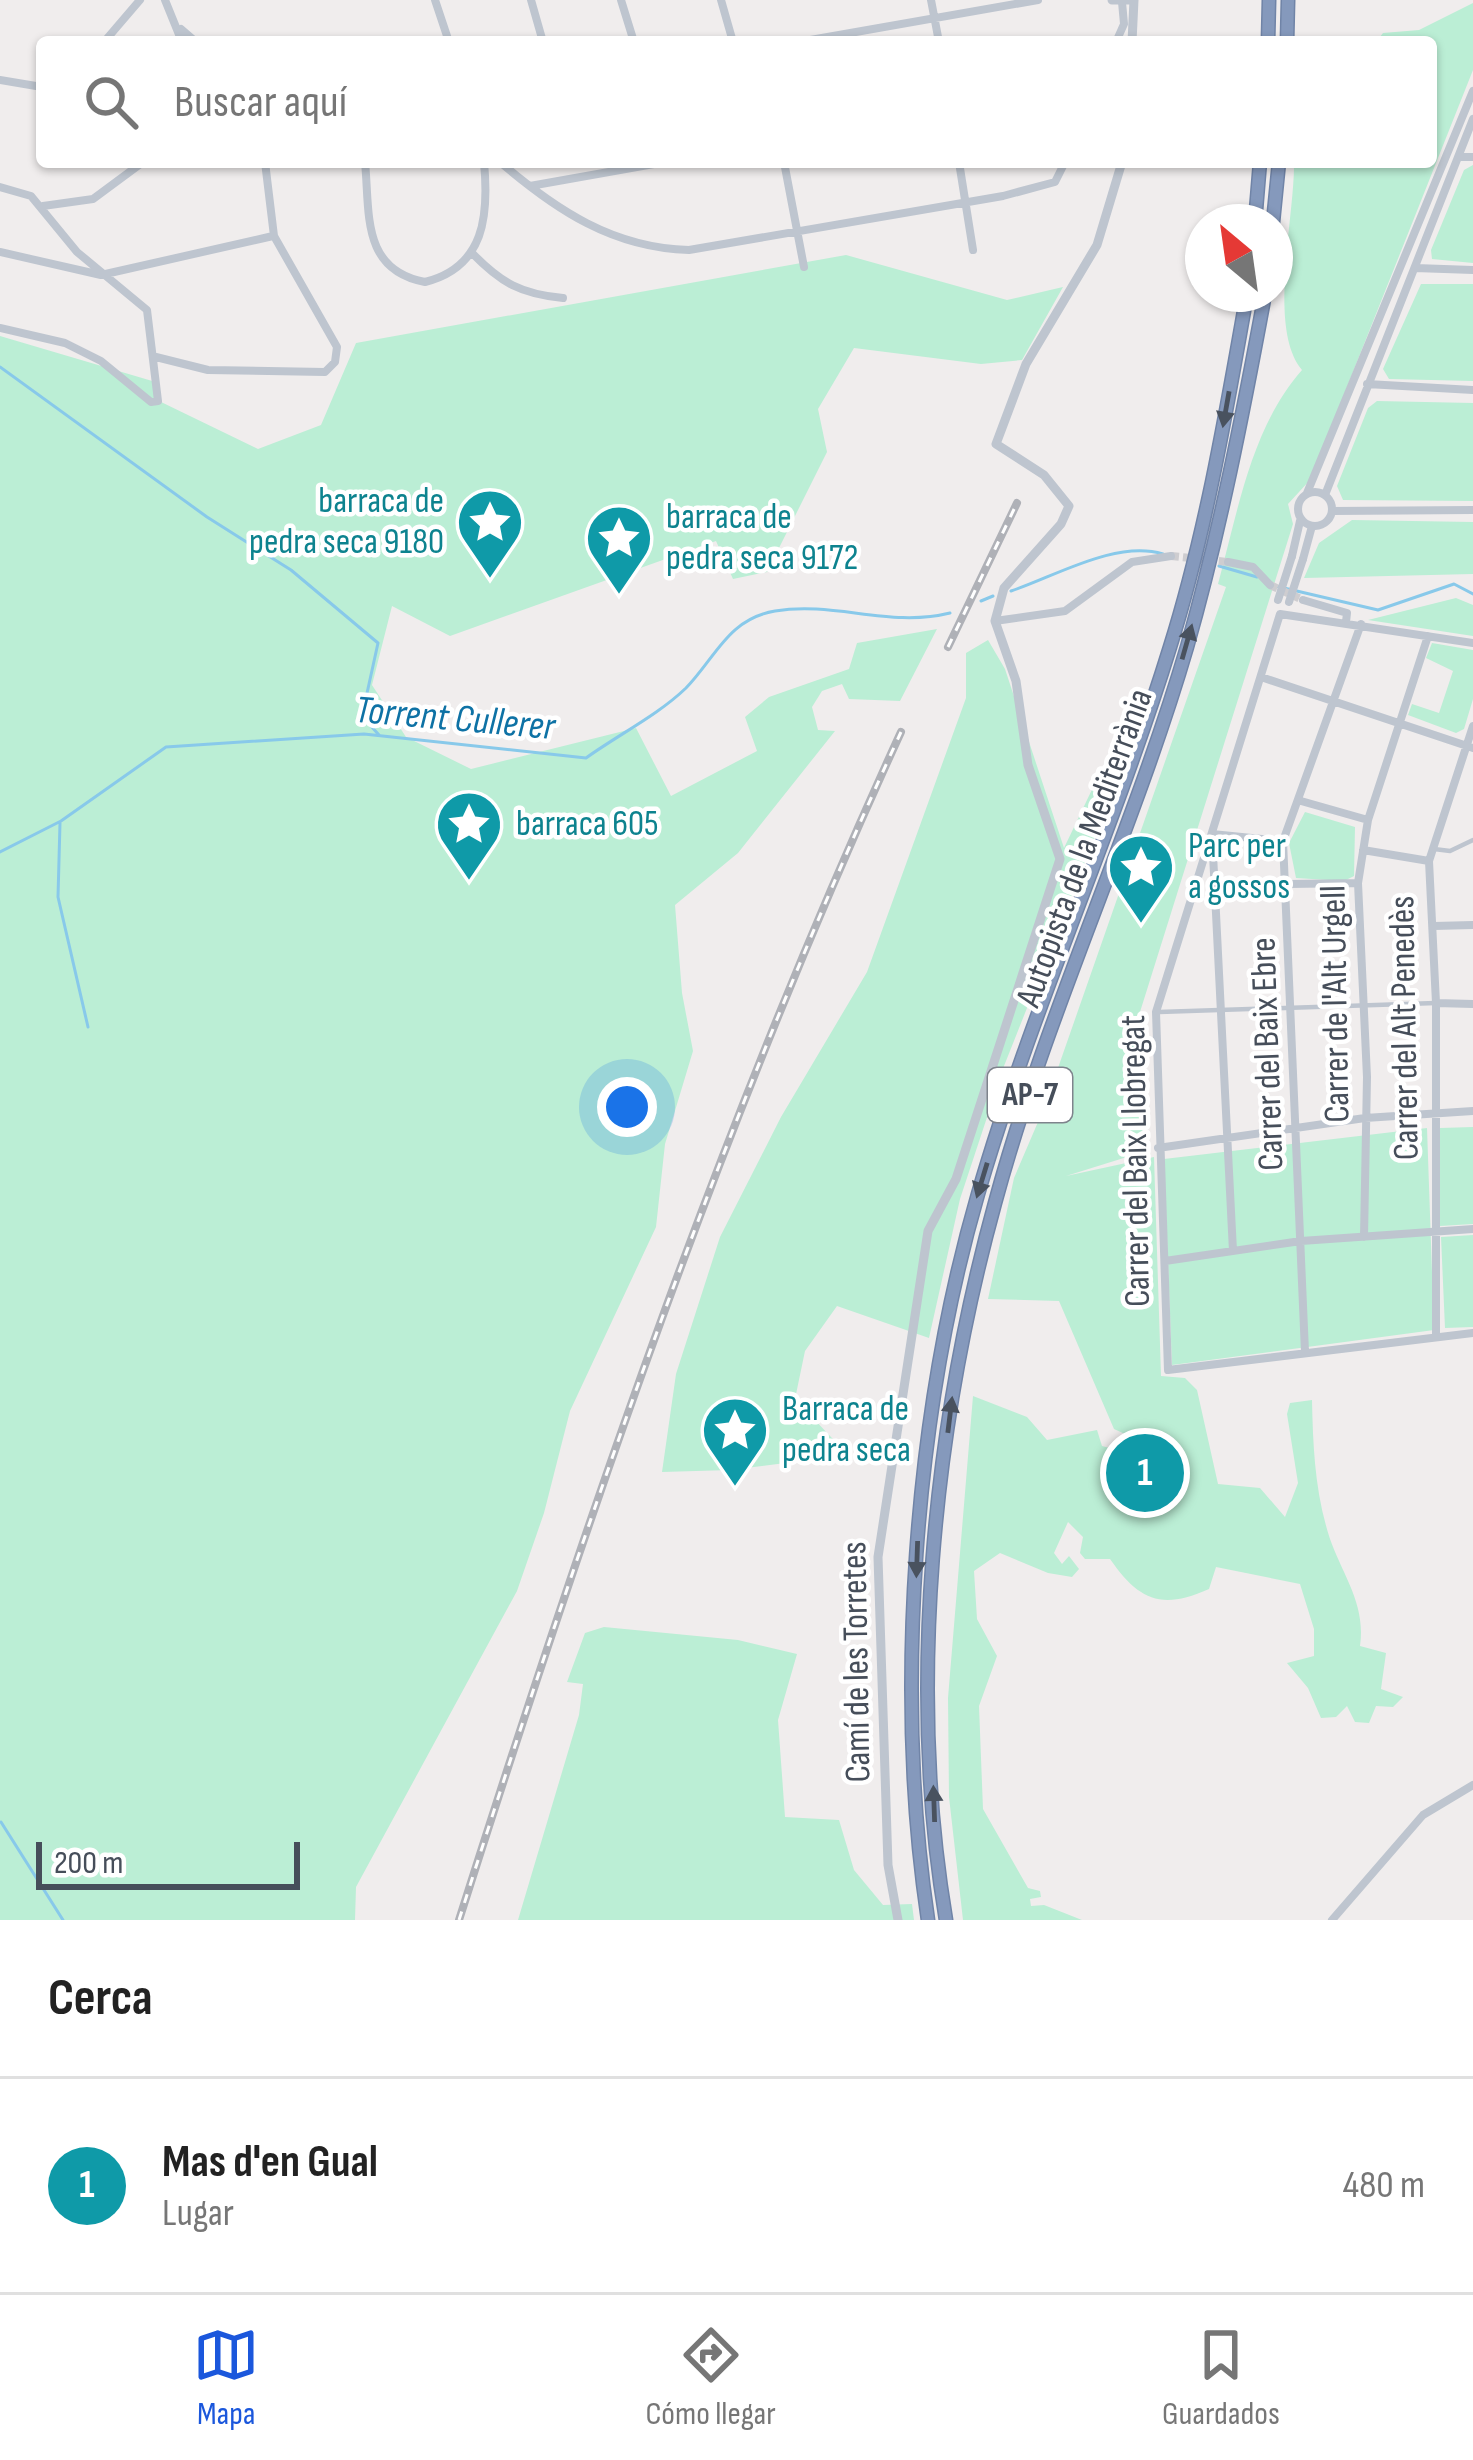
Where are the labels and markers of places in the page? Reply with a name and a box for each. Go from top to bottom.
place label: barraca de pedra seca 9180 [249,480,444,564]
place icon: barraca de pedra seca 9180 [455,487,525,581]
place label: barraca de pedra seca 9172 [666,496,858,580]
place icon: barraca de pedra seca 9172 [584,503,654,597]
place icon: barraca 605 [434,789,504,883]
place label: barraca 605 [516,803,659,846]
place label: Parc per a gossos [1188,825,1290,909]
place icon: Parc per a gossos [1106,832,1176,926]
place label: Barraca de pedra seca [782,1388,911,1472]
place icon: Barraca de pedra seca [700,1395,770,1489]
pin: 1 [1106,1428,1184,1518]

